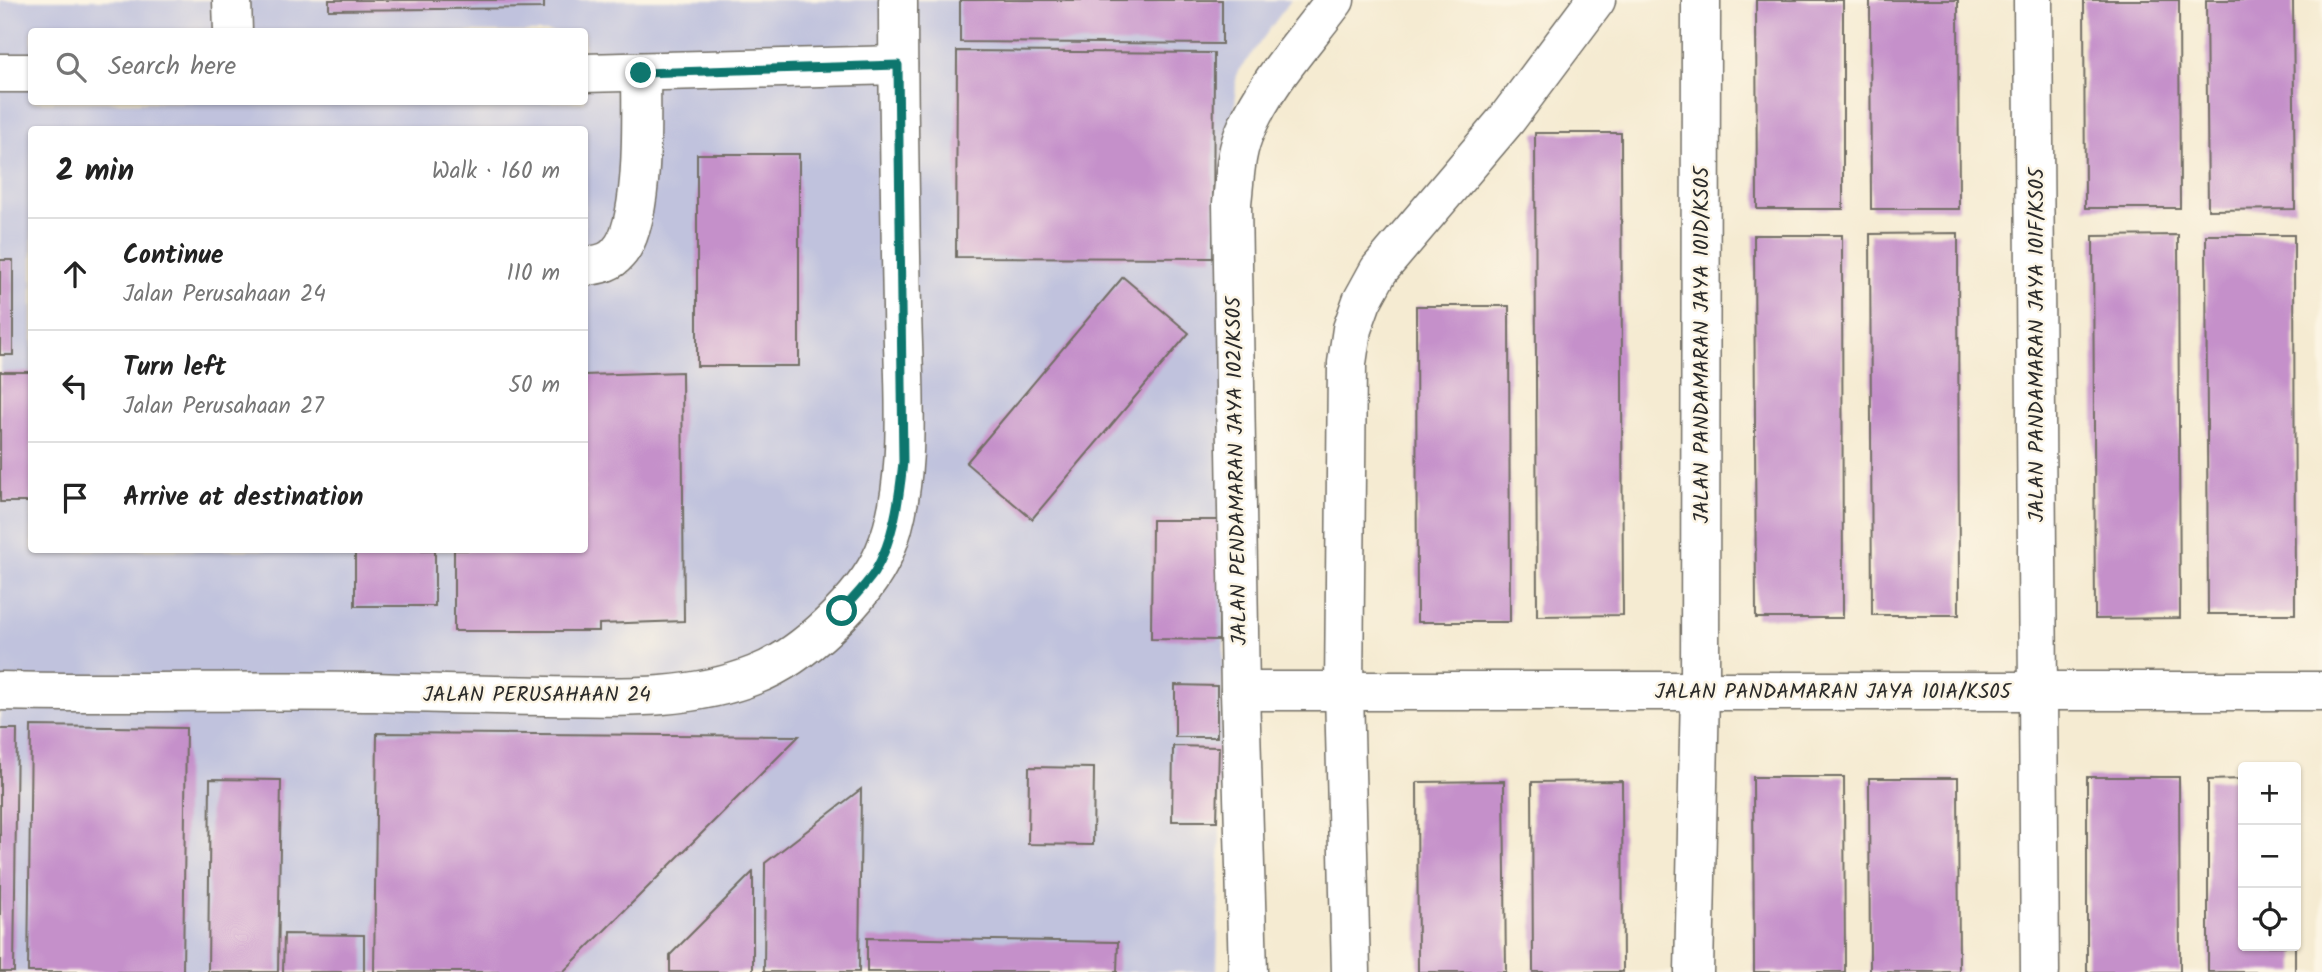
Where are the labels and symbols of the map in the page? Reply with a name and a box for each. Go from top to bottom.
route end [625,57,656,88]
street label: JALAN PANDAMARAN JAYA 101D/KS05 [1686,165,1719,524]
street label: JALAN PANDAMARAN JAYA 101F/KS05 [2021,166,2054,522]
street label: JALAN PENDAMARAN JAYA 102/KS05 [1218,295,1257,646]
route start [826,595,857,626]
street label: JALAN PANDAMARAN JAYA 101A/KS05 [1655,676,2013,709]
street label: JALAN PERUSAHAAN 24 [423,679,651,712]

